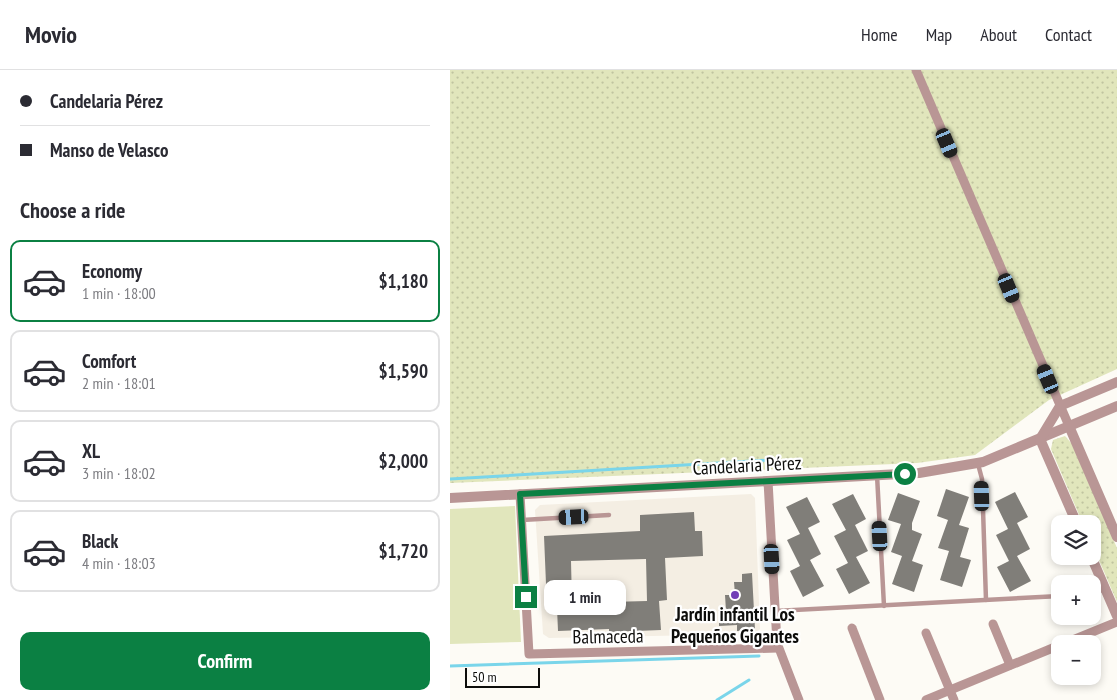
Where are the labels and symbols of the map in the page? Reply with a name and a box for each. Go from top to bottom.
car [934,126,959,160]
car [996,271,1021,305]
car [1035,362,1060,396]
street label: Candelaria Pérez [692,450,802,480]
route start [894,463,916,485]
car [973,481,990,511]
car [558,509,589,525]
car [871,521,888,551]
car [763,544,780,574]
callout: 1 min [544,580,626,614]
route end [515,586,537,608]
marker: Jardín infantil Los Pequeños Gigantes [729,589,741,601]
place label: Jardín infantil Los Pequeños Gigantes [671,602,799,648]
street label: Balmaceda [572,623,644,649]
scale bar [465,665,540,688]

